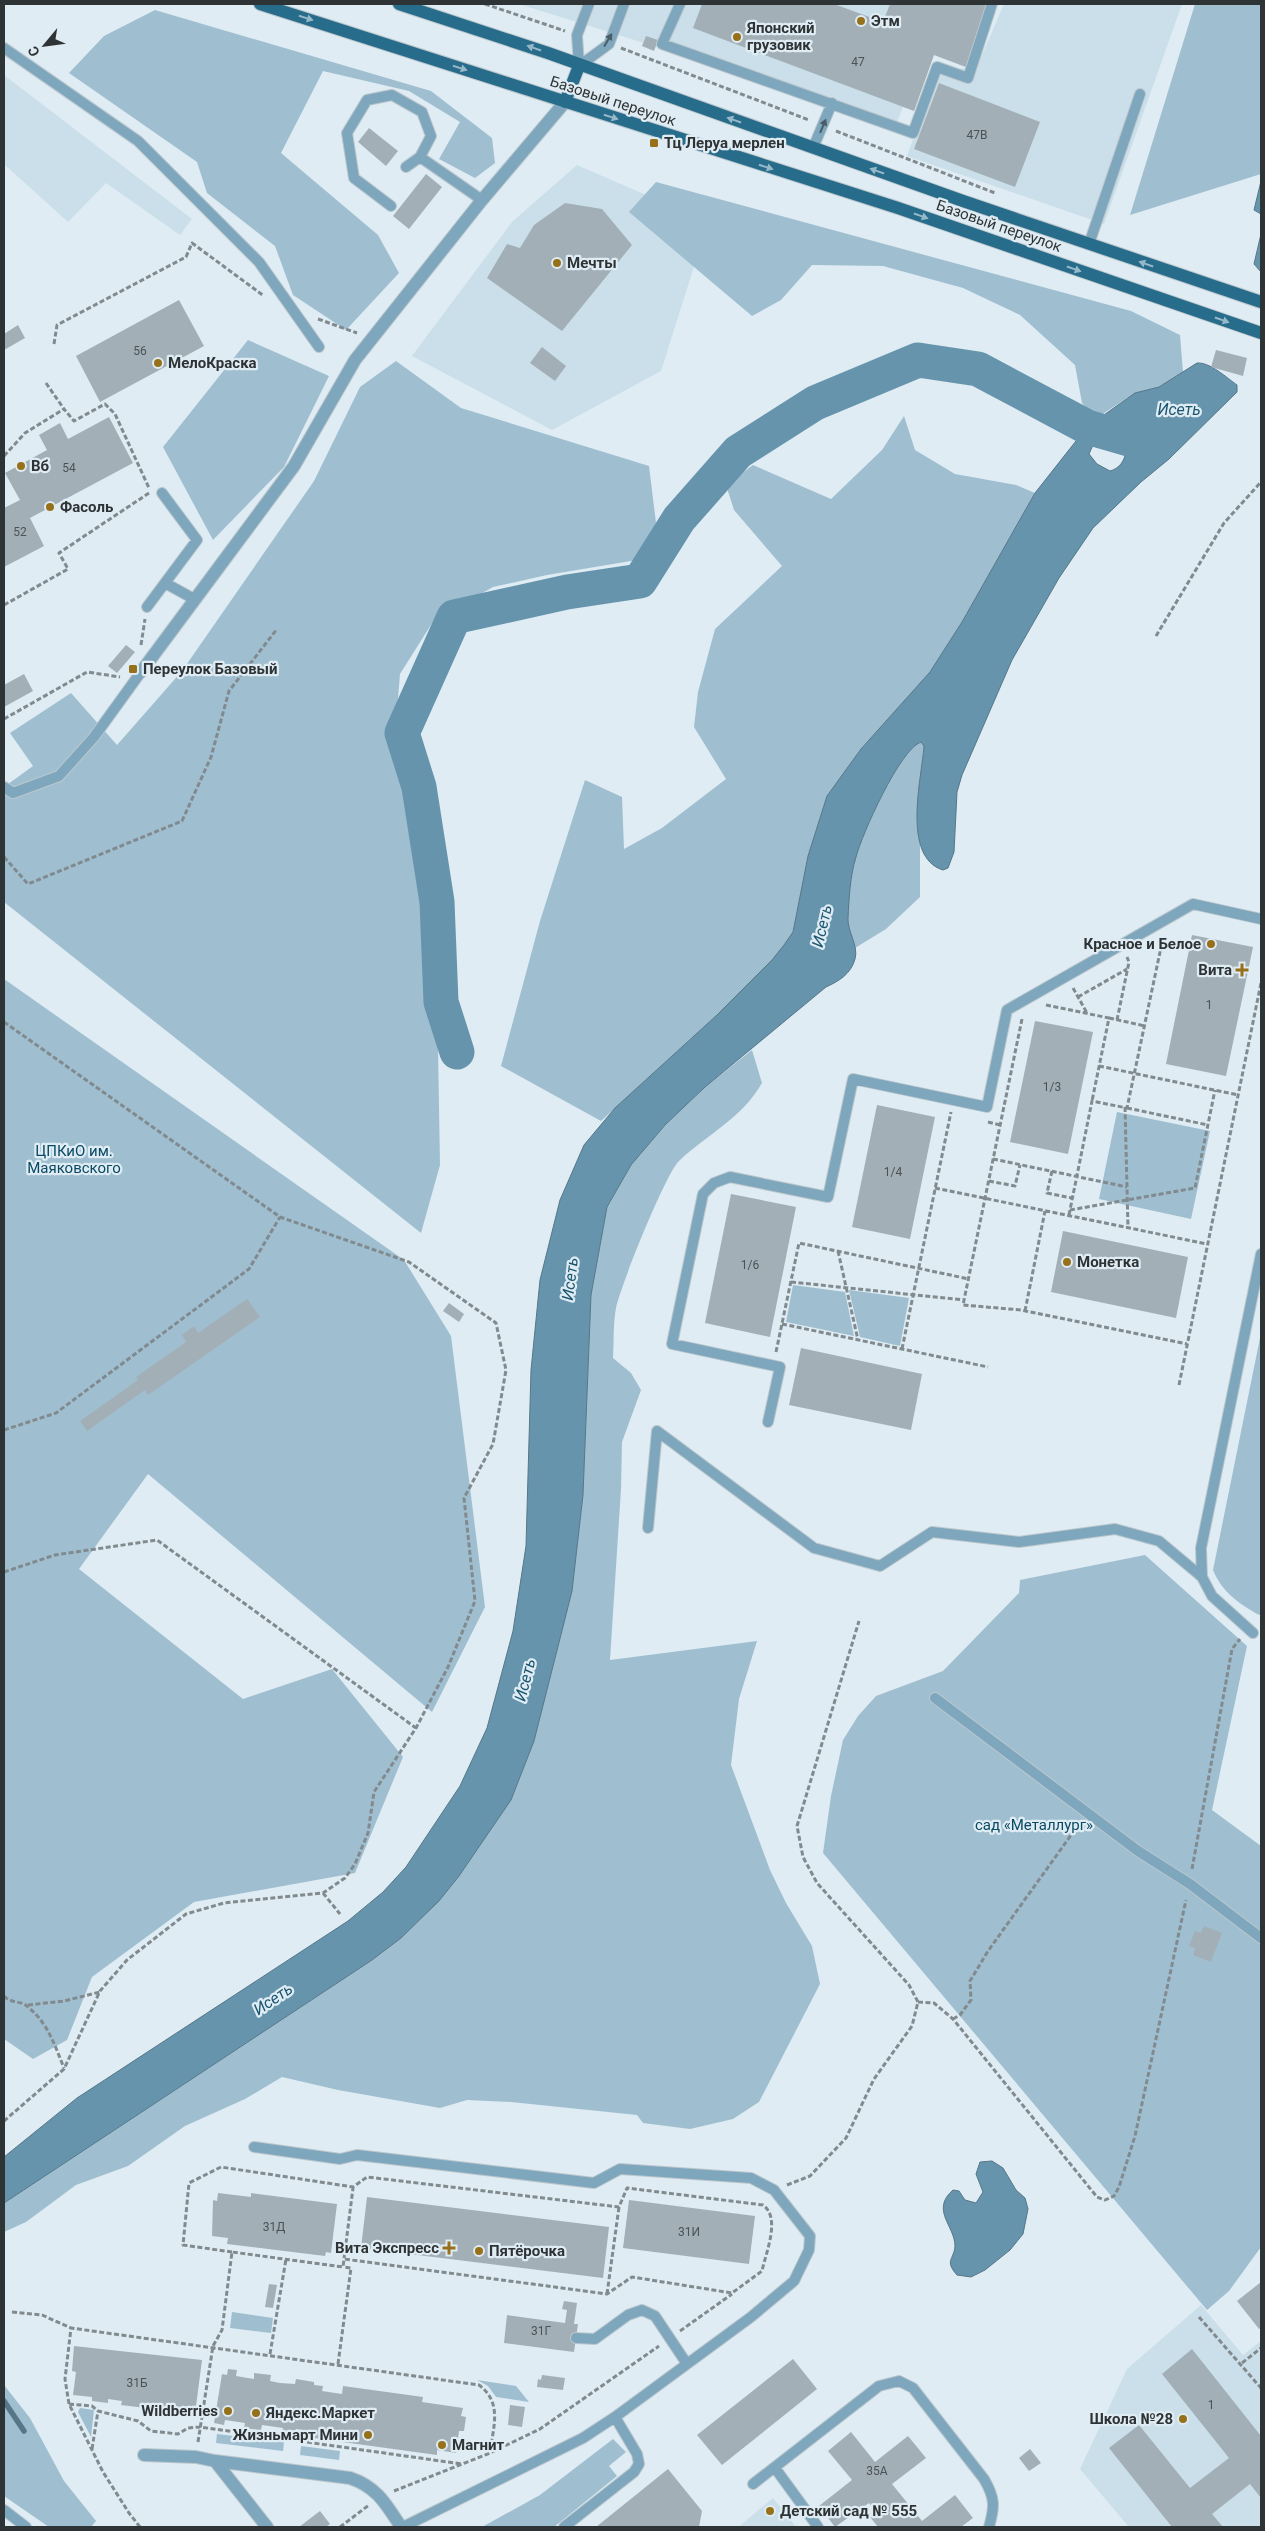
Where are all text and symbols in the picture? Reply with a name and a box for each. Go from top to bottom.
place label: Этм [871,12,900,30]
one-way arrow [299,15,314,23]
marker: Этм [855,15,867,27]
place label: Японский грузовик [746,19,815,54]
north arrow [20,20,70,70]
marker: Японский грузовик [731,31,743,43]
one-way arrow [604,33,613,47]
text: С [24,43,43,59]
one-way arrow [526,44,541,51]
house number: 47 [851,55,865,69]
one-way arrow [453,64,468,72]
street label: Базовый переулок [548,72,678,130]
one-way arrow [604,114,619,122]
one-way arrow [726,116,741,124]
one-way arrow [819,119,827,133]
house number: 47В [967,128,987,142]
place label: Тц Леруа мерлен [664,134,785,152]
marker: Тц Леруа мерлен [648,137,660,149]
one-way arrow [758,164,773,172]
one-way arrow [869,167,884,175]
street label: Базовый переулок [934,196,1064,256]
one-way arrow [913,213,928,220]
place label: Мечты [567,254,617,272]
marker: Мечты [551,257,563,269]
one-way arrow [1139,260,1154,267]
one-way arrow [1067,265,1082,273]
one-way arrow [1215,317,1230,324]
house number: 56 [133,344,147,358]
place label: МелоКраска [168,354,257,372]
marker: МелоКраска [152,357,164,369]
water label: Исеть [1157,400,1201,419]
place label: Вб [31,457,50,475]
marker: Вб [15,460,27,472]
house number: 54 [62,461,76,475]
place label: Фасоль [60,498,113,516]
marker: Фасоль [44,501,56,513]
house number: 52 [13,525,27,539]
place label: Переулок Базовый [143,660,278,678]
marker: Переулок Базовый [127,663,139,675]
water label: Исеть [808,903,836,949]
place label: Красное и Белое [1084,935,1201,953]
marker: Красное и Белое [1205,938,1217,950]
place label: Вита [1198,961,1232,979]
marker: Вита [1236,964,1248,976]
house number: 1 [1206,998,1212,1012]
house number: 1/3 [1043,1080,1061,1094]
park label: ЦПКиО им. Маяковского [27,1142,121,1177]
house number: 1/4 [884,1165,902,1179]
place label: Монетка [1077,1253,1139,1271]
water label: Исеть [558,1256,582,1302]
marker: Монетка [1061,1256,1073,1268]
house number: 1/6 [741,1258,759,1272]
water label: Исеть [511,1657,539,1703]
park label: сад «Металлург» [975,1816,1093,1834]
water label: Исеть [250,1979,296,2019]
house number: 31Д [263,2220,285,2234]
house number: 31И [678,2225,700,2239]
place label: Вита Экспресс [335,2239,439,2257]
marker: Вита Экспресс [443,2242,455,2254]
place label: Пятёрочка [489,2242,565,2260]
marker: Пятёрочка [473,2245,485,2257]
house number: 31Г [531,2324,551,2338]
house number: 31Б [126,2376,148,2390]
house number: 1 [1208,2398,1214,2412]
place label: Wildberries [141,2402,218,2420]
place label: Яндекс.Маркет [265,2404,375,2422]
marker: Wildberries [222,2405,234,2417]
marker: Яндекс.Маркет [250,2407,262,2419]
place label: Школа №28 [1089,2410,1173,2428]
marker: Школа №28 [1177,2413,1189,2425]
place label: Жизньмарт Мини [232,2426,358,2444]
marker: Жизньмарт Мини [362,2429,374,2441]
place label: Магнит [452,2436,504,2454]
marker: Магнит [436,2439,448,2451]
house number: 35А [866,2464,888,2478]
place label: Детский сад № 555 [780,2502,917,2520]
marker: Детский сад № 555 [764,2505,776,2517]

